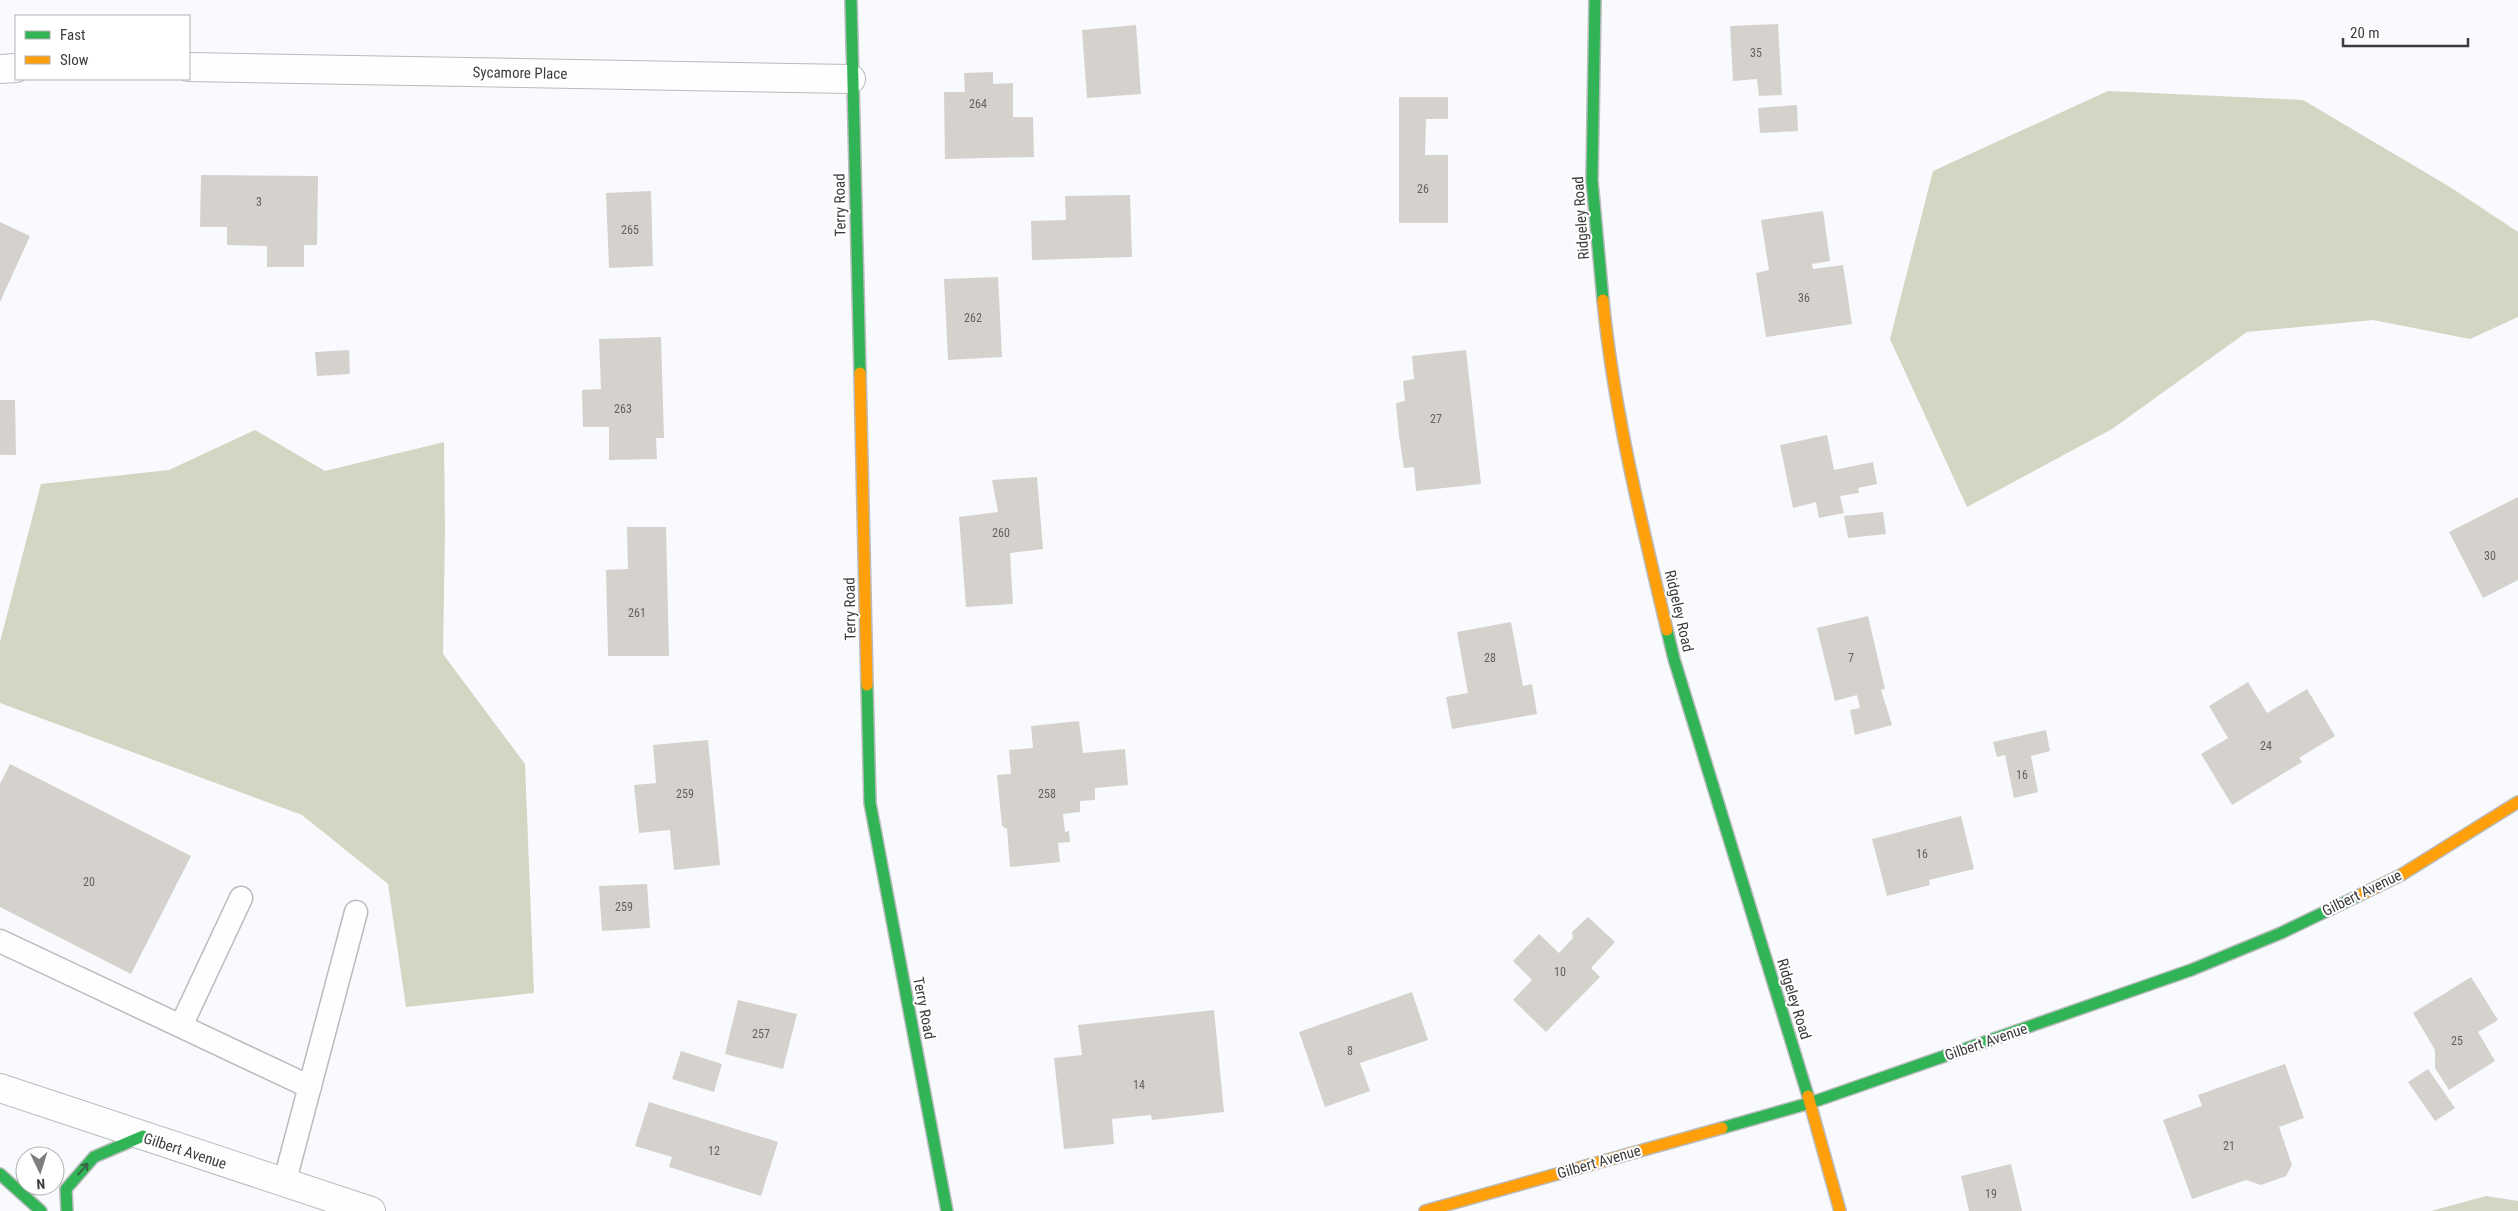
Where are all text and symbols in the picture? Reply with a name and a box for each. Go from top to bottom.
legend [15,15,190,80]
scale bar [2343,15,2468,47]
text: 20 m [2350,24,2380,42]
text: Fast [60,26,85,44]
house number: 35 [1750,46,1762,60]
text: Slow [60,51,89,69]
street label: Sycamore Place [473,63,567,83]
house number: 264 [969,97,987,111]
street label: Terry Road [830,173,850,237]
street label: Ridgeley Road [1569,176,1593,260]
house number: 26 [1417,182,1429,196]
house number: 3 [256,195,262,209]
house number: 265 [621,223,639,237]
house number: 36 [1798,291,1810,305]
house number: 262 [964,311,982,325]
house number: 263 [614,402,632,416]
house number: 27 [1430,412,1442,426]
house number: 260 [992,526,1010,540]
house number: 30 [2484,549,2496,563]
street label: Ridgeley Road [1661,568,1697,654]
street label: Terry Road [840,577,860,641]
house number: 261 [628,606,646,620]
house number: 28 [1484,651,1496,665]
house number: 7 [1848,651,1854,665]
house number: 24 [2260,739,2272,753]
house number: 16 [2016,768,2028,782]
house number: 259 [676,787,694,801]
house number: 258 [1038,787,1056,801]
house number: 16 [1916,847,1928,861]
street label: Gilbert Avenue [2319,866,2405,920]
house number: 20 [83,875,95,889]
house number: 259 [615,900,633,914]
street label: Ridgeley Road [1773,956,1815,1042]
house number: 10 [1554,965,1566,979]
street label: Terry Road [909,975,939,1041]
street label: Gilbert Avenue [1942,1019,2030,1065]
house number: 257 [752,1027,770,1041]
house number: 25 [2451,1034,2463,1048]
house number: 8 [1347,1044,1353,1058]
house number: 14 [1133,1078,1145,1092]
street label: Gilbert Avenue [141,1129,229,1173]
house number: 21 [2223,1139,2235,1153]
street label: Gilbert Avenue [1555,1141,1643,1183]
house number: 12 [708,1144,720,1158]
north arrow [15,1146,65,1196]
one-way arrow [77,1162,89,1175]
text: N [36,1176,46,1192]
house number: 19 [1985,1187,1997,1201]

